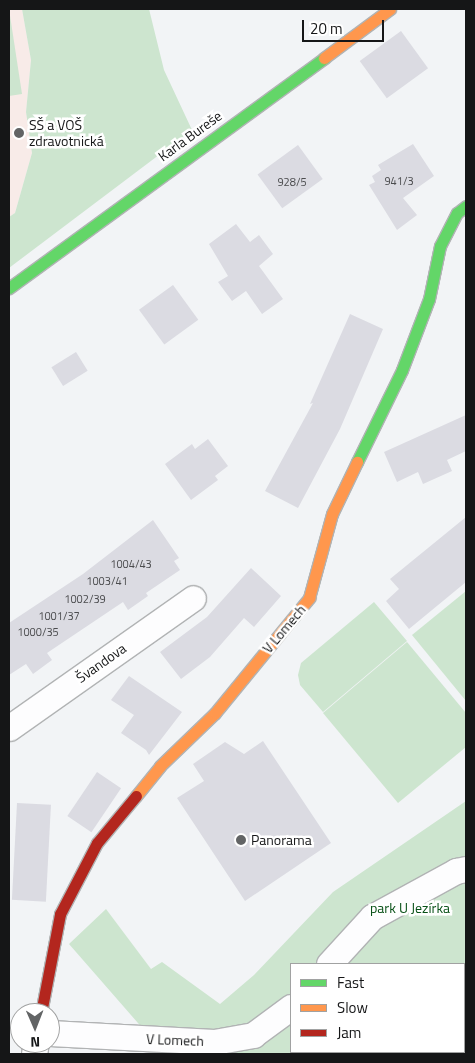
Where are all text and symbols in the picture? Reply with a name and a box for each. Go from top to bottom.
scale bar [305,10,388,42]
text: 20 m [310,17,343,40]
street label: Karla Bureše [155,107,225,165]
place label: SŠ a VOŠ zdravotnická [29,117,104,150]
marker: SŠ a VOŠ zdravotnická [13,127,25,139]
house number: 941/3 [384,174,414,188]
house number: 928/5 [277,175,307,189]
house number: 1004/43 [110,557,152,571]
house number: 1003/41 [86,574,128,588]
house number: 1002/39 [64,592,106,606]
street label: V Lomech [259,602,309,656]
house number: 1001/37 [38,609,80,623]
house number: 1000/35 [17,625,59,639]
street label: Švandova [73,640,129,686]
place label: Panorama [251,832,312,848]
marker: Panorama [235,834,247,846]
park label: park U Jezírka [370,900,450,916]
legend [290,963,465,1053]
text: Fast [337,971,364,994]
text: Slow [337,996,368,1019]
north arrow [10,1003,60,1053]
text: Jam [337,1021,361,1044]
street label: V Lomech [146,1031,204,1049]
text: N [30,1032,40,1053]

